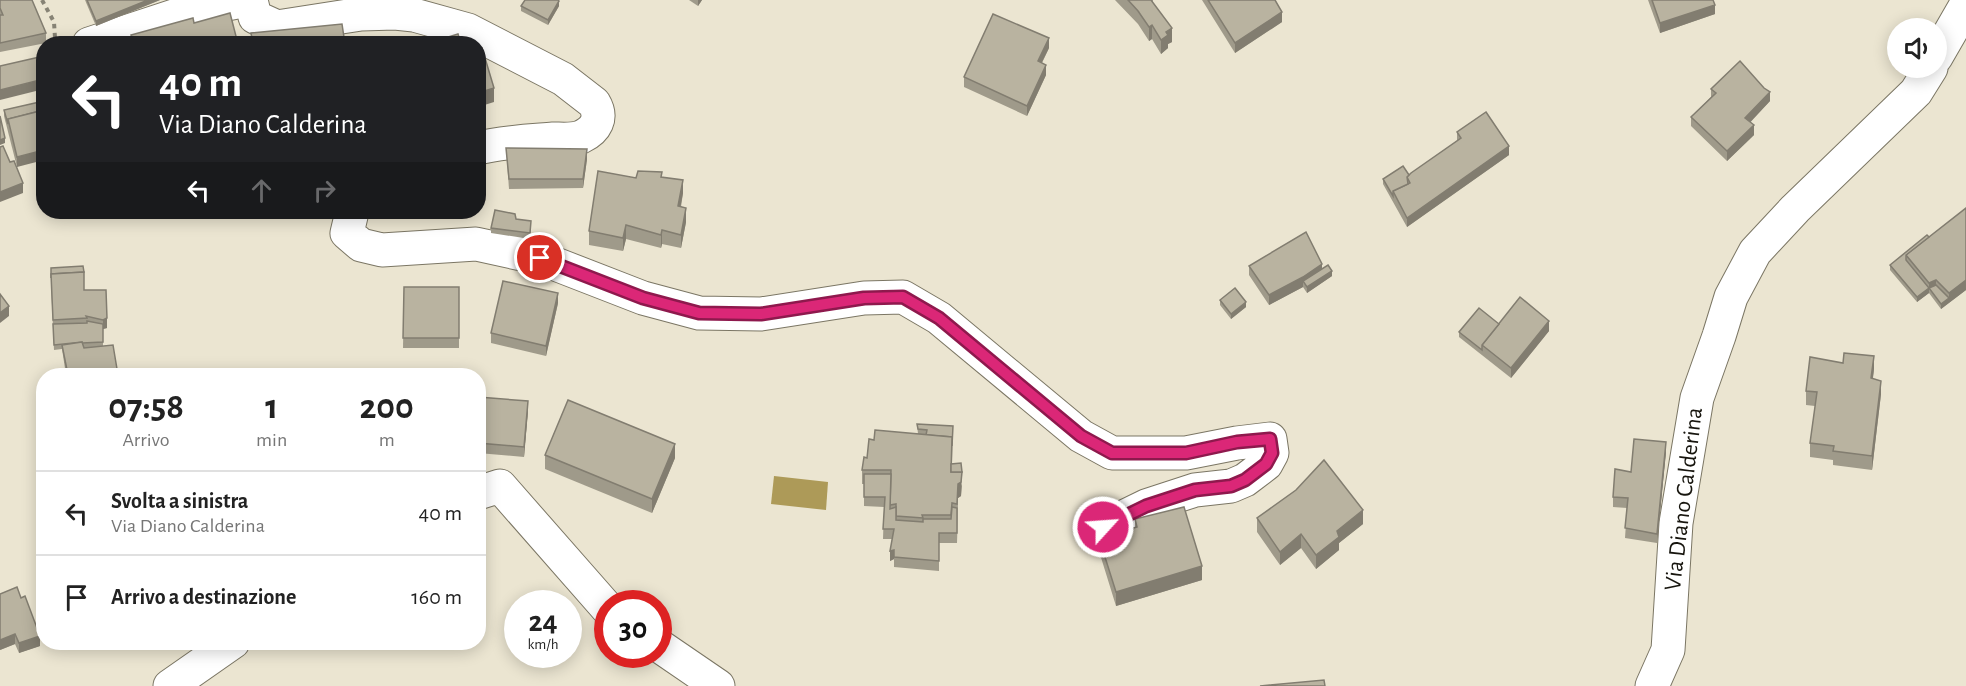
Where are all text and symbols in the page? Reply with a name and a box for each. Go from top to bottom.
map controls [1887,18,1947,78]
button: sound [1887,18,1947,78]
icon: left [60,60,138,138]
text: 40 m [159,62,242,104]
text: Via Diano Calderina [159,111,367,138]
icon: left [182,174,215,207]
icon: ahead [245,174,278,207]
icon: right [308,174,341,207]
pin [514,232,565,283]
icon: arrive [523,241,556,274]
text: 07:58 [108,389,184,425]
text: 1 [265,389,278,425]
text: 200 [359,389,414,425]
street label: Via Diano Calderina [1661,406,1707,592]
text: Arrivo [123,430,170,450]
text: min [256,430,287,450]
text: m [379,430,395,450]
text: Svolta a sinistra [111,490,248,512]
position arrow [1071,495,1135,559]
icon: left [60,497,93,530]
text: 40 m [419,502,462,524]
text: Via Diano Calderina [111,516,265,536]
icon: arrive [60,581,93,614]
text: Arrivo a destinazione [111,586,296,608]
text: 160 m [411,586,462,608]
speed limit sign: 30 [594,590,672,668]
text: 24 [528,607,558,637]
text: km/h [528,637,558,652]

